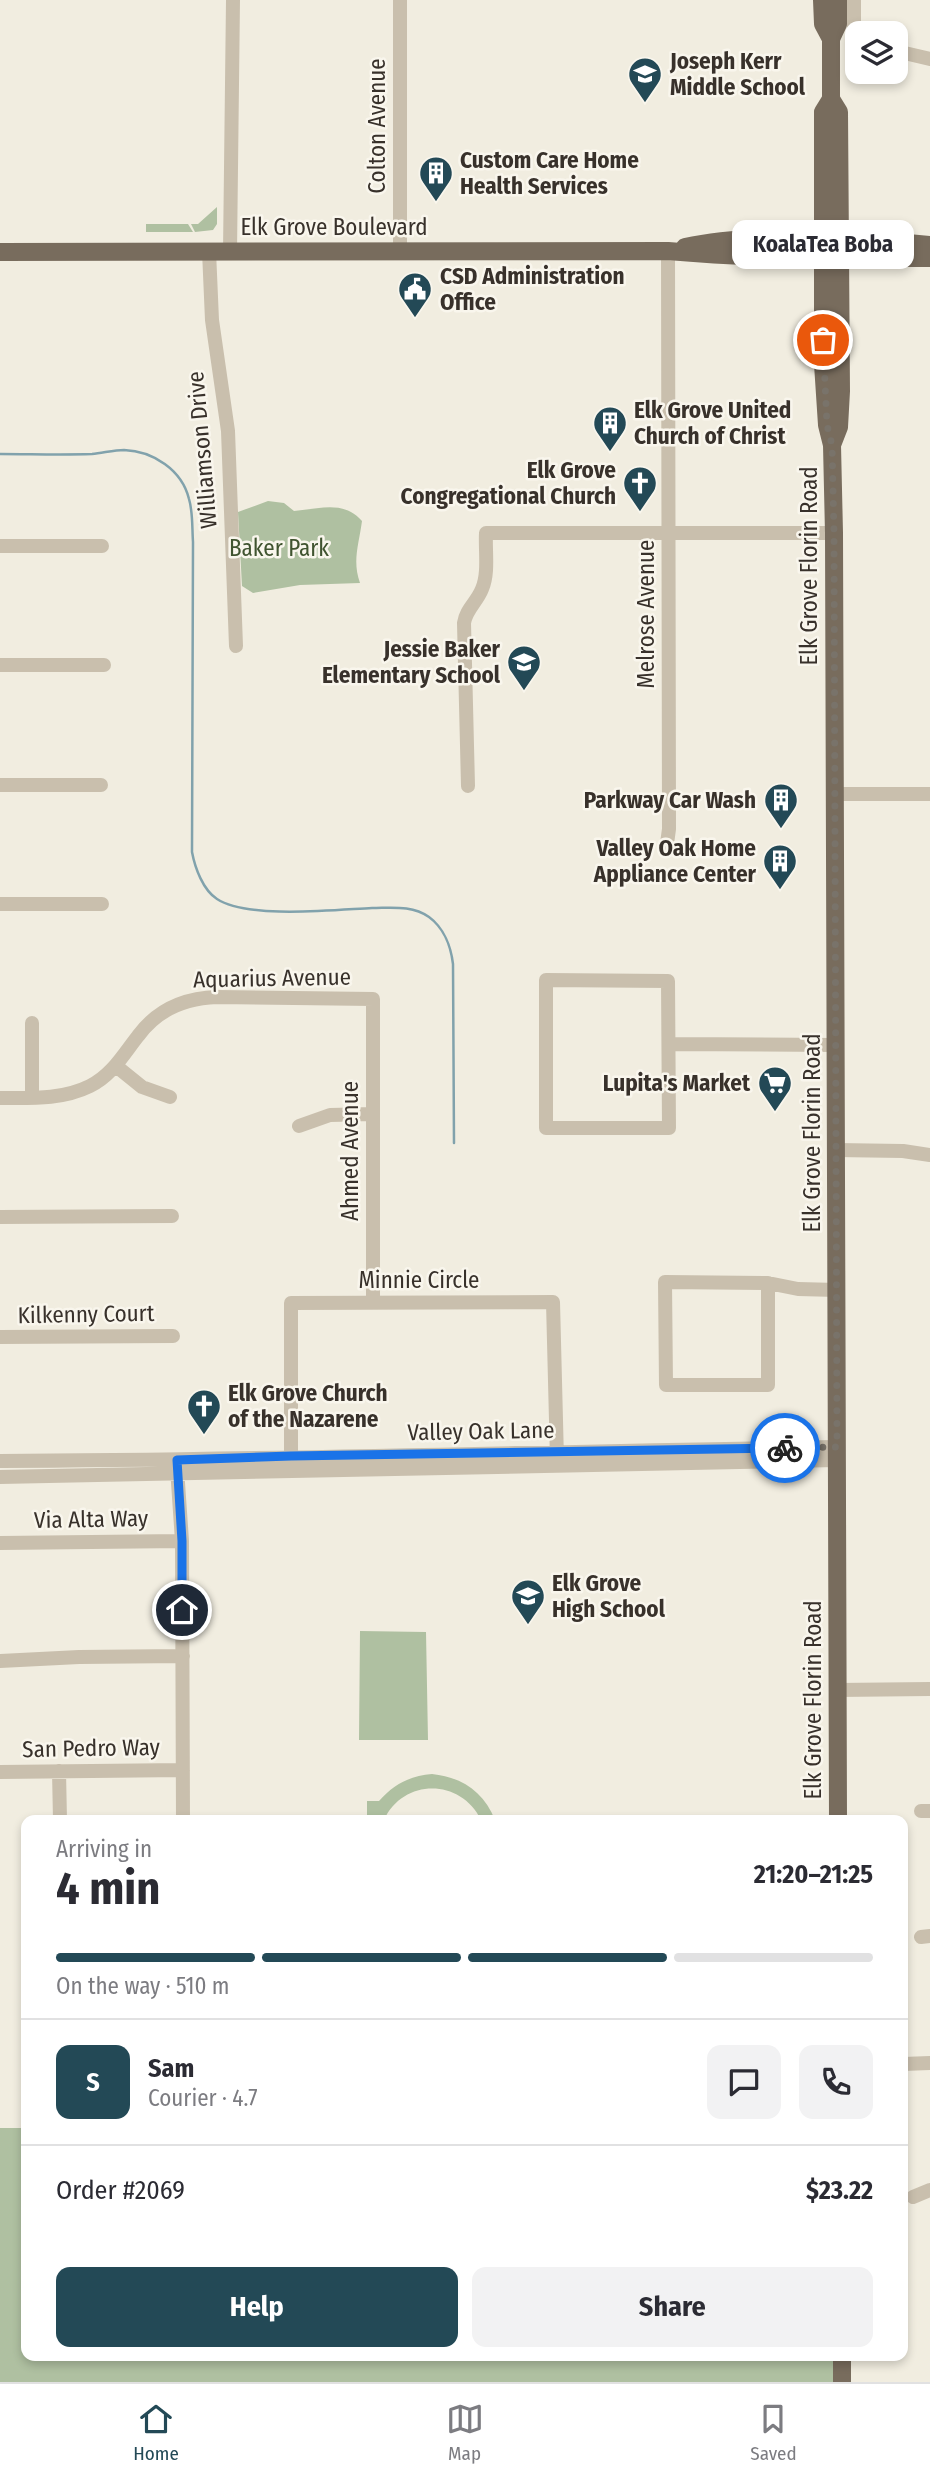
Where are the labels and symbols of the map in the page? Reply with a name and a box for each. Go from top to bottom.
place label: Joseph Kerr Middle School [669,47,806,101]
school or university icon: Joseph Kerr Middle School [626,55,664,104]
street label: Colton Avenue [363,58,391,194]
place label: Custom Care Home Health Services [460,146,639,200]
building icon: Custom Care Home Health Services [417,154,455,203]
street label: Elk Grove Boulevard [240,213,428,241]
callout: KoalaTea Boba [732,221,914,270]
place label: CSD Administration Office [440,262,625,316]
public building icon: CSD Administration Office [396,270,434,319]
pin [793,310,853,370]
street label: Williamson Drive [181,370,223,530]
place label: Elk Grove United Church of Christ [634,396,791,450]
building icon: Elk Grove United Church of Christ [591,404,629,453]
place label: Elk Grove Congregational Church [401,456,616,510]
church icon: Elk Grove Congregational Church [621,464,659,513]
street label: Elk Grove Florin Road [795,466,823,666]
park label: Baker Park [229,534,329,562]
street label: Melrose Avenue [632,540,660,688]
place label: Jessie Baker Elementary School [322,635,501,689]
school or university icon: Jessie Baker Elementary School [505,643,543,692]
building icon: Parkway Car Wash [762,781,800,830]
place label: Parkway Car Wash [584,786,756,814]
place label: Valley Oak Home Appliance Center [593,834,757,888]
building icon: Valley Oak Home Appliance Center [761,842,799,891]
street label: Aquarius Avenue [193,963,351,993]
street label: Elk Grove Florin Road [798,1033,826,1233]
supermarket icon: Lupita's Market [756,1064,794,1113]
place label: Lupita's Market [603,1069,751,1097]
street label: Ahmed Avenue [336,1081,364,1221]
street label: Minnie Circle [359,1266,479,1294]
street label: Kilkenny Court [17,1299,155,1329]
place label: Elk Grove Church of the Nazarene [228,1379,388,1433]
church icon: Elk Grove Church of the Nazarene [185,1387,223,1436]
courier [750,1413,820,1483]
street label: Valley Oak Lane [407,1416,555,1446]
street label: Via Alta Way [34,1504,149,1534]
place label: Elk Grove High School [552,1569,666,1623]
school or university icon: Elk Grove High School [509,1577,547,1626]
pin [152,1580,212,1640]
street label: Elk Grove Florin Road [799,1600,827,1800]
street label: San Pedro Way [22,1733,161,1763]

